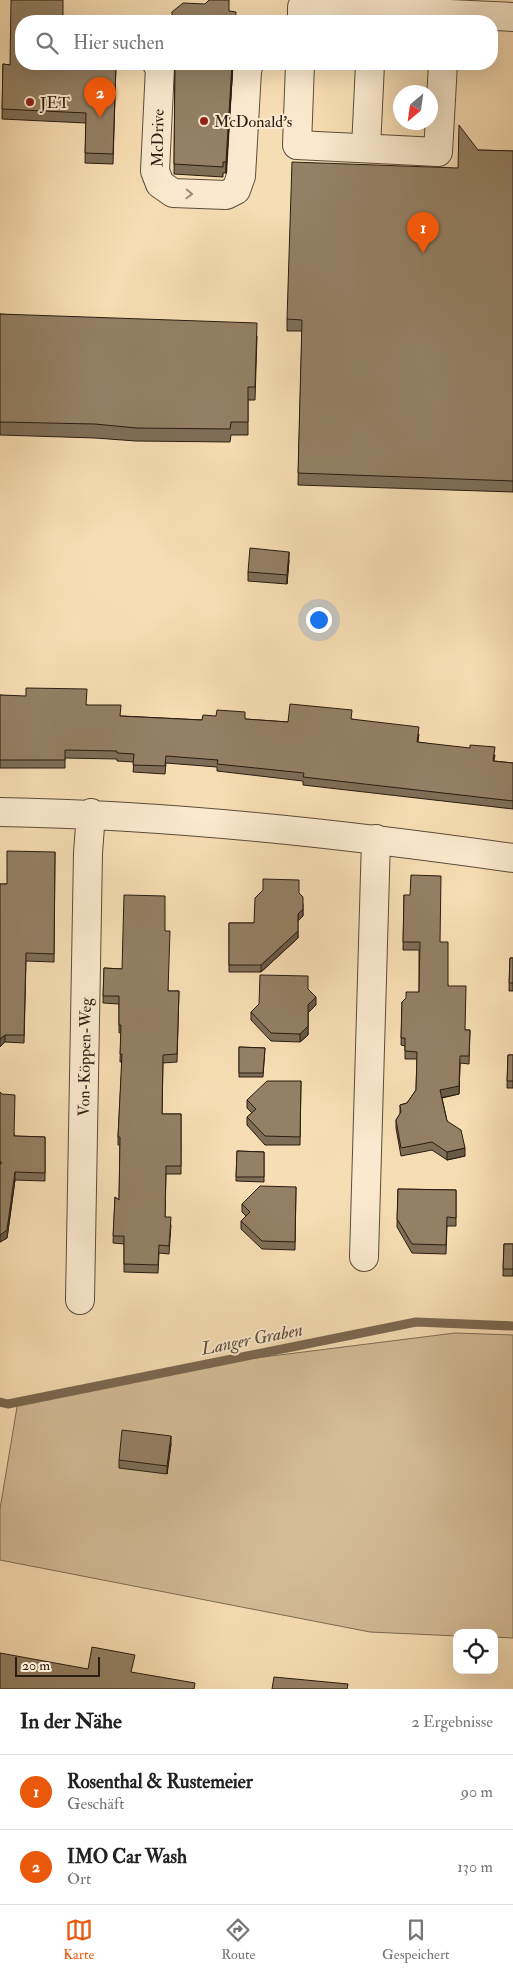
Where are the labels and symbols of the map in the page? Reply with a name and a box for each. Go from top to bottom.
pin: 2 [84,77,116,118]
north arrow [393,85,438,130]
place label: JET [39,93,70,114]
marker: JET [24,96,36,108]
street label: McDrive [147,108,169,167]
place label: McDonald's [214,112,292,132]
marker: McDonald's [198,115,210,127]
one-way arrow [186,189,193,199]
pin: 1 [407,212,439,253]
your location [306,607,332,633]
street label: Von-Köppen-Weg [74,996,97,1116]
water label: Langer Graben [198,1318,305,1361]
scale bar [15,1654,100,1677]

